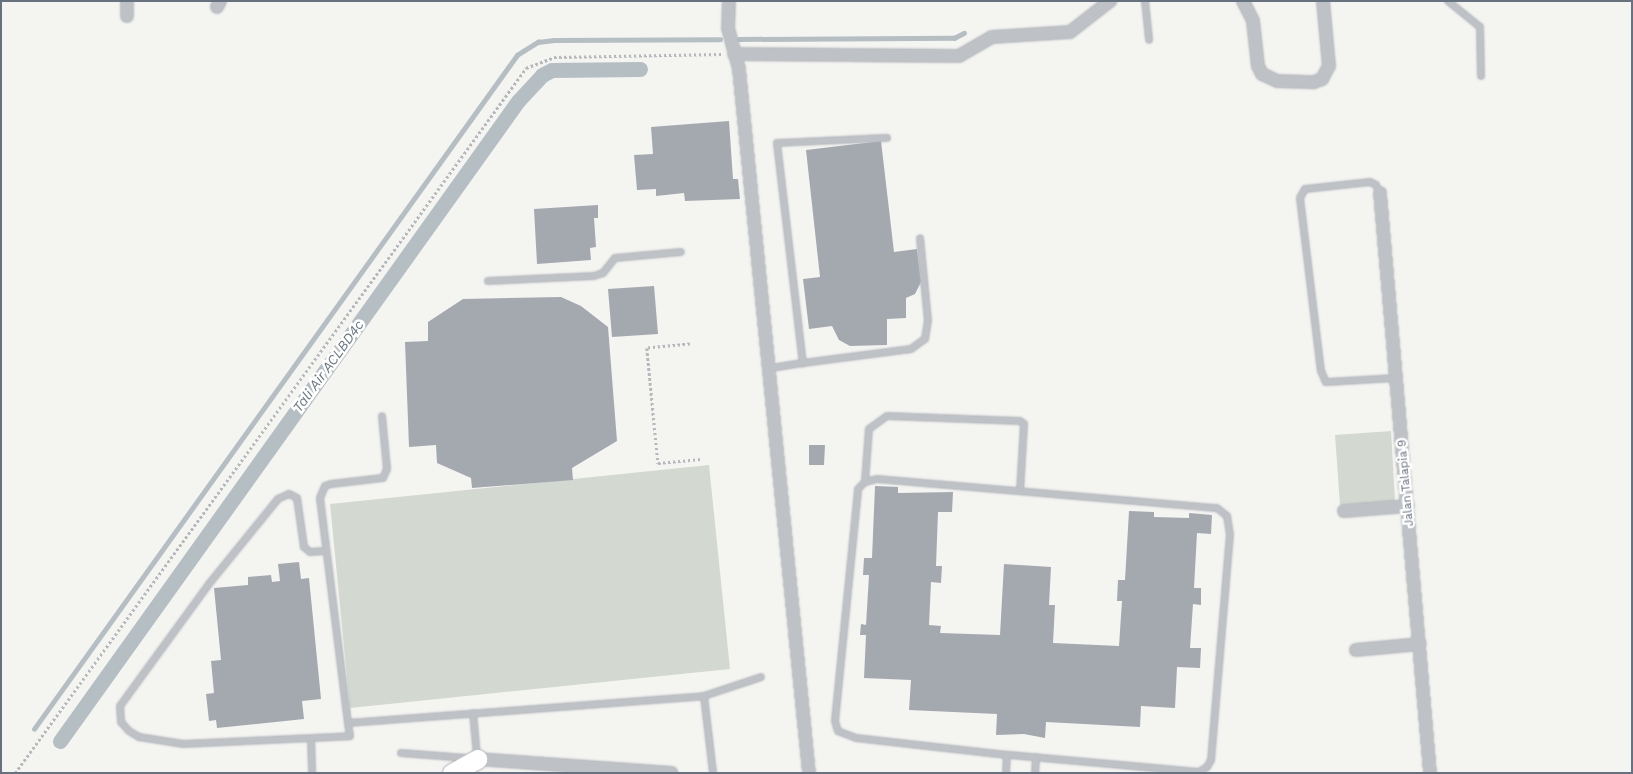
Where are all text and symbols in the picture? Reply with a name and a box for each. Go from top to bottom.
water label: Tali Air ACLBD4c [289,316,367,416]
street label: Jalan Talapia 9 [1395,439,1417,527]

